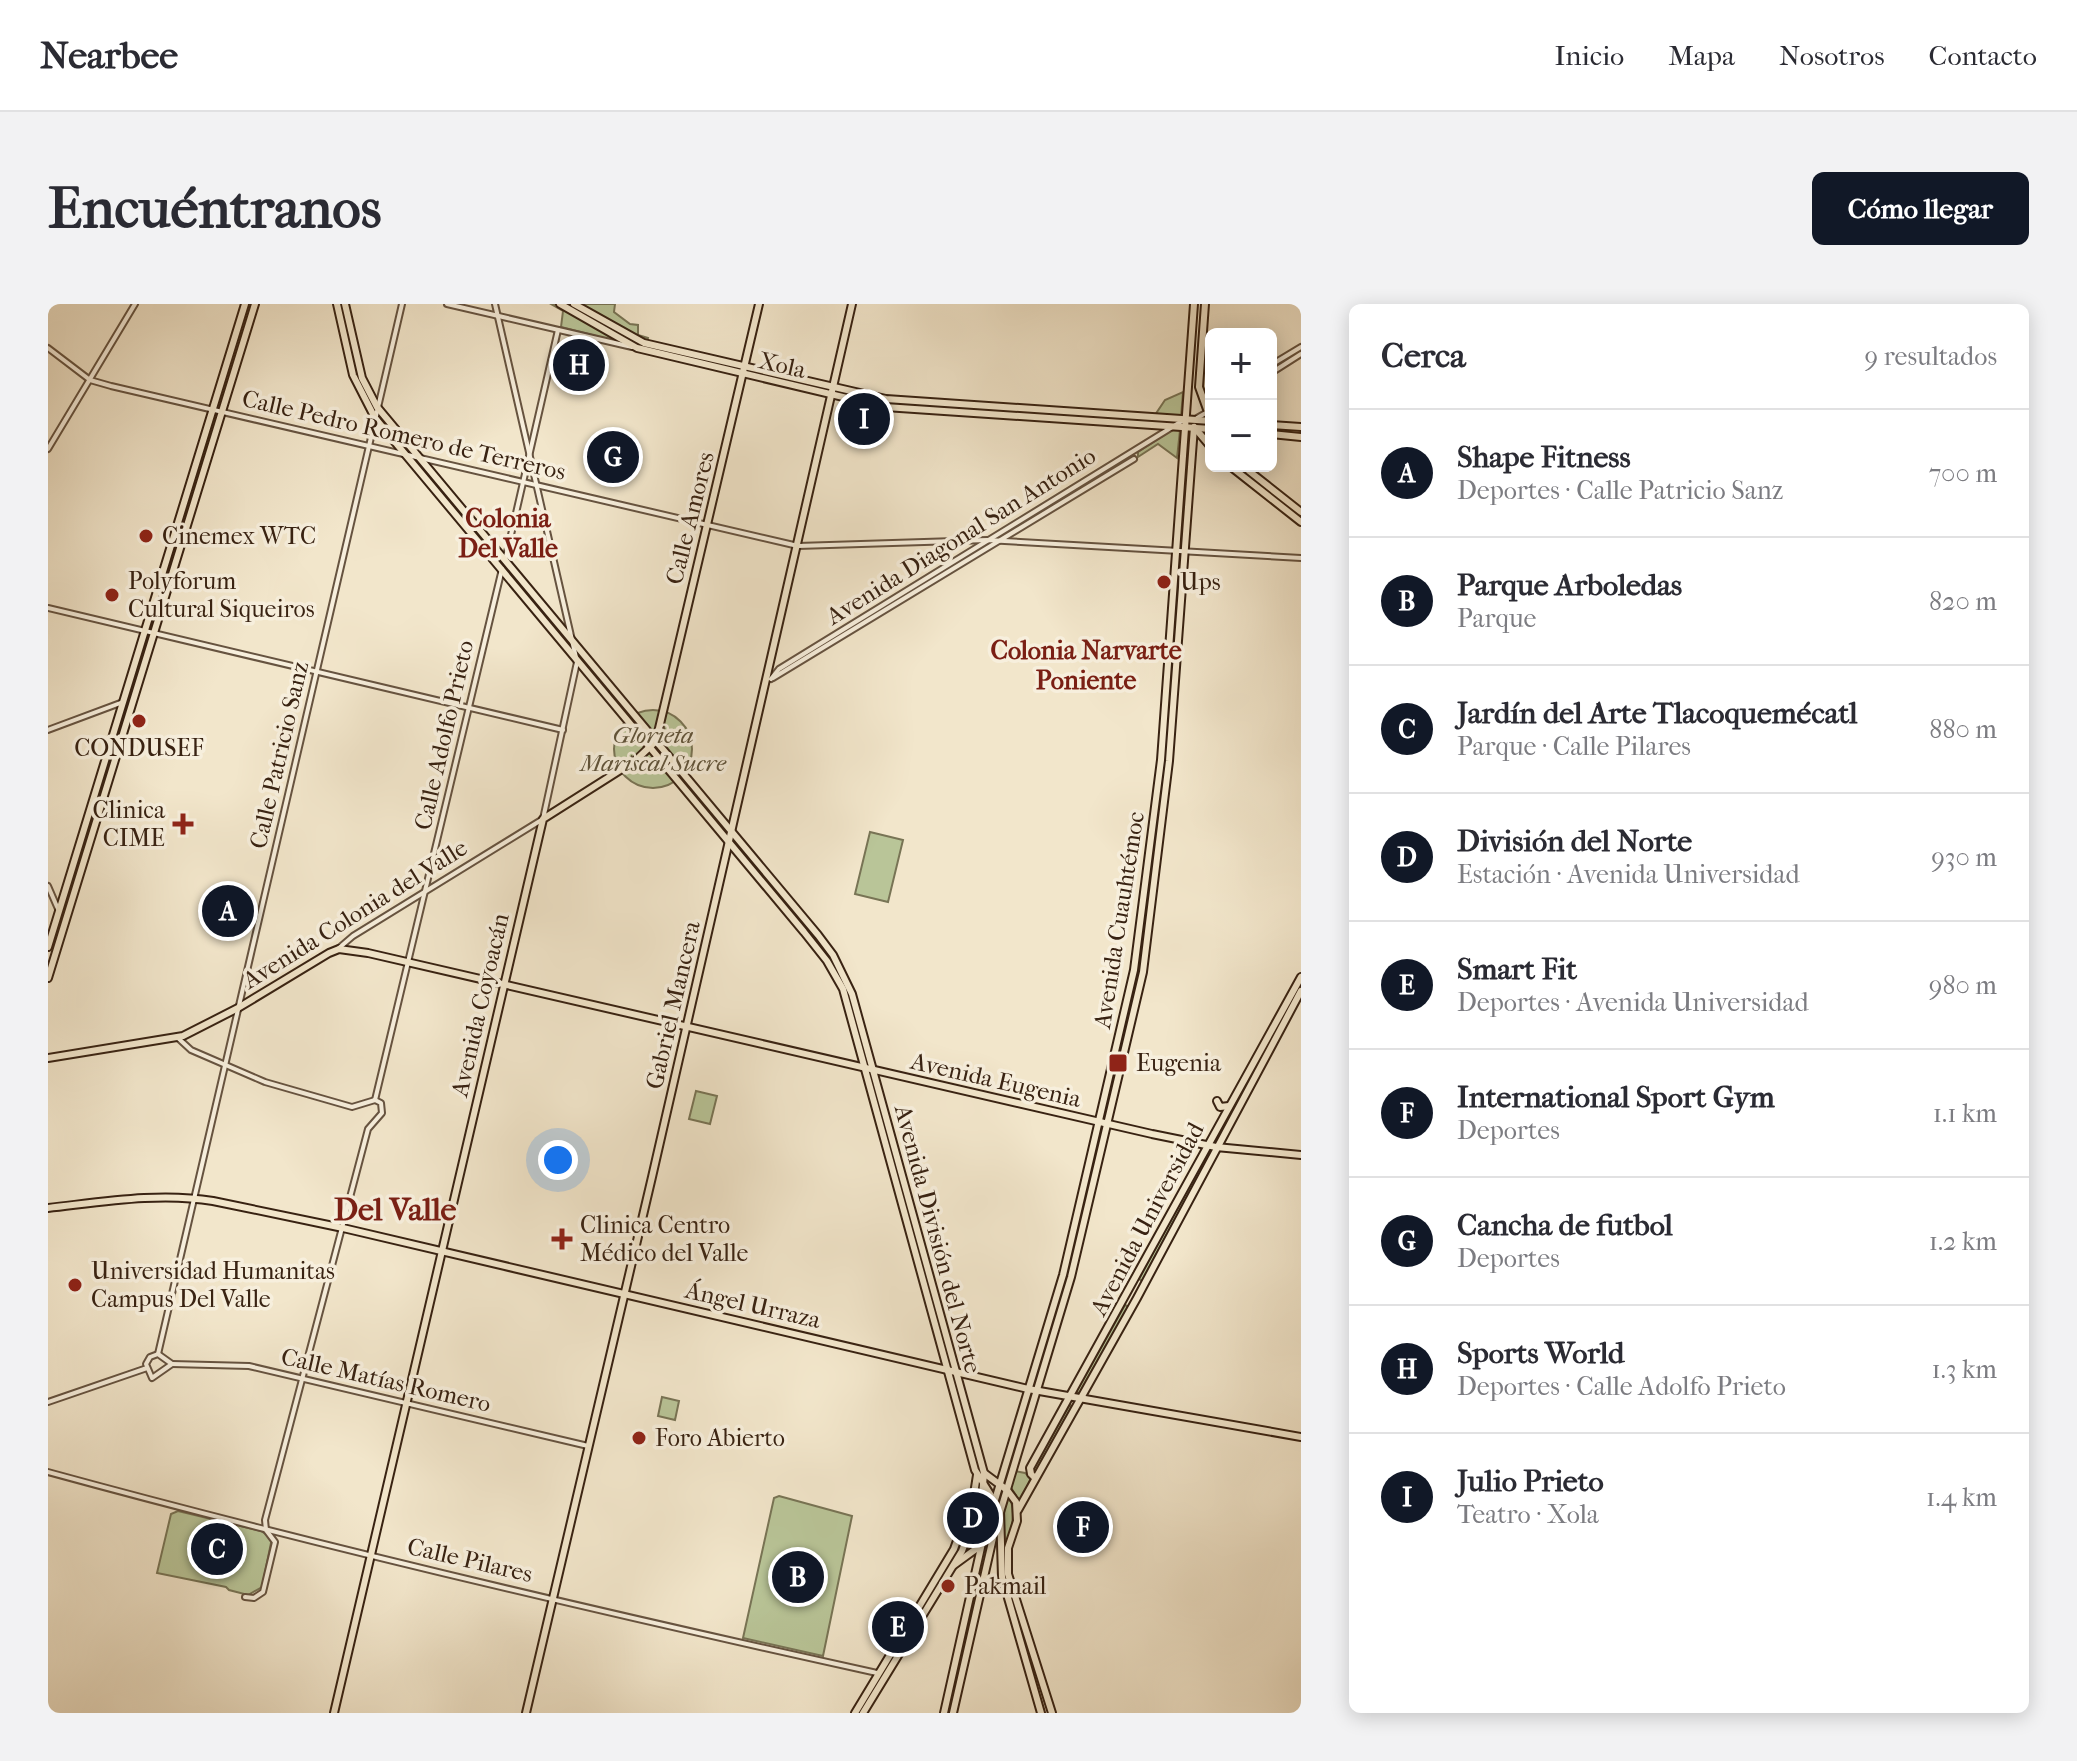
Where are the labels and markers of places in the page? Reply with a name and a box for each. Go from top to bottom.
pin: H [553,335,605,395]
pin: I [838,389,890,449]
pin: G [587,427,639,487]
place label: Cinemex WTC [162,522,316,550]
marker: Cinemex WTC [137,527,155,545]
place label: Polyforum Cultural Siqueiros [128,567,315,623]
place label: Ups [1180,568,1221,596]
marker: Ups [1155,573,1173,591]
marker: Polyforum Cultural Siqueiros [103,586,121,604]
marker: CONDUSEF [130,712,148,730]
place label: CONDUSEF [74,734,204,762]
place label: Clinica CIME [93,796,166,852]
marker: Clinica CIME [172,813,194,835]
pin: A [202,881,254,941]
place label: Eugenia [1136,1049,1222,1077]
marker: Eugenia [1107,1052,1129,1074]
place label: Clinica Centro Médico del Valle [580,1211,748,1267]
marker: Clinica Centro Médico del Valle [551,1228,573,1250]
place label: Universidad Humanitas Campus Del Valle [91,1257,335,1313]
marker: Universidad Humanitas Campus Del Valle [66,1276,84,1294]
place label: Foro Abierto [655,1424,785,1452]
marker: Foro Abierto [630,1429,648,1447]
pin: D [947,1488,999,1548]
pin: F [1057,1497,1109,1557]
pin: C [191,1519,243,1579]
pin: B [772,1547,824,1607]
place label: Pakmail [964,1572,1047,1600]
marker: Pakmail [939,1577,957,1595]
pin: E [872,1597,924,1657]

